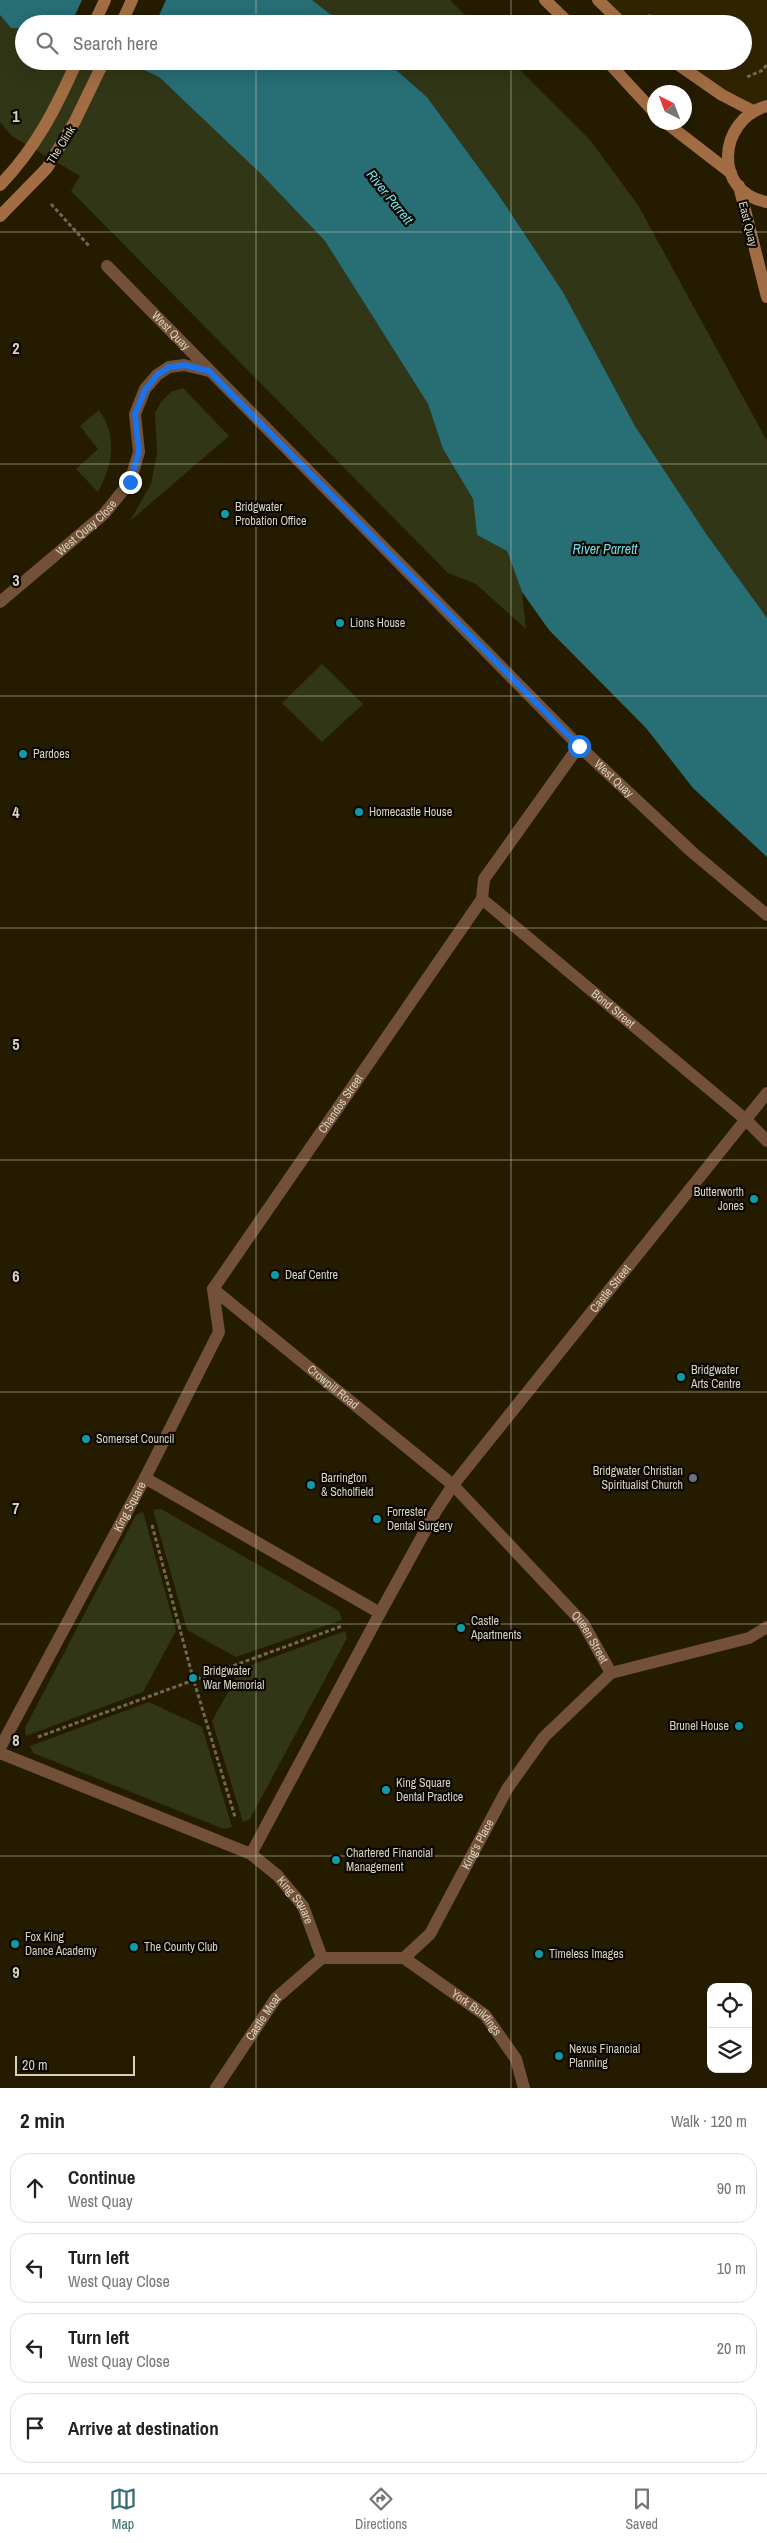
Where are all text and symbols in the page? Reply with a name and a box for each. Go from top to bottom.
search box [15,15,752,70]
icon: search [33,29,61,57]
text: Search here [73,30,158,56]
north arrow [647,85,692,130]
text: 1 [12,105,20,127]
street label: The Clink [43,123,79,167]
water label: River Parrett [363,166,418,229]
street label: East Quay [735,200,761,248]
street label: West Quay [148,308,194,354]
text: 2 [12,337,20,359]
route end [119,471,142,494]
street label: West Quay Close [53,497,120,559]
place label: Bridgwater Probation Office [235,499,307,529]
marker: Bridgwater Probation Office [219,508,231,520]
water label: River Parrett [572,540,638,558]
text: 3 [12,569,20,591]
place label: Lions House [350,615,405,631]
marker: Lions House [334,617,346,629]
route start [568,735,591,758]
place label: Pardoes [33,746,70,762]
marker: Pardoes [17,748,29,760]
street label: West Quay [591,756,637,801]
text: 4 [12,801,20,823]
place label: Homecastle House [369,804,452,820]
marker: Homecastle House [353,806,365,818]
street label: Bond Street [588,986,638,1032]
text: 5 [12,1033,20,1055]
street label: Chandos Street [315,1071,367,1137]
place label: Butterworth Jones [694,1184,744,1214]
marker: Butterworth Jones [748,1193,760,1205]
street label: Castle Street [586,1261,635,1316]
text: 6 [12,1265,20,1287]
place label: Deaf Centre [285,1267,338,1283]
marker: Deaf Centre [269,1269,281,1281]
street label: Crowpill Road [304,1361,362,1413]
place label: Bridgwater Arts Centre [690,1362,741,1392]
marker: Bridgwater Arts Centre [675,1371,687,1383]
place label: Somerset Council [96,1431,174,1447]
marker: Somerset Council [80,1433,92,1445]
place label: Bridgwater Christian Spiritualist Church [593,1463,683,1493]
place label: Barrington & Scholfield [321,1470,374,1500]
marker: Bridgwater Christian Spiritualist Church [687,1472,699,1484]
street label: King Square [110,1479,150,1535]
marker: Barrington & Scholfield [305,1479,317,1491]
text: 7 [12,1497,20,1519]
place label: Forrester Dental Surgery [387,1504,453,1534]
marker: Forrester Dental Surgery [371,1513,383,1525]
street label: Queen Street [568,1607,612,1666]
place label: Castle Apartments [470,1613,521,1643]
marker: Castle Apartments [455,1622,467,1634]
place label: Bridgwater War Memorial [203,1663,264,1693]
marker: Bridgwater War Memorial [187,1672,199,1684]
place label: Brunel House [669,1718,729,1734]
marker: Brunel House [733,1720,745,1732]
text: 8 [12,1729,20,1751]
place label: King Square Dental Practice [396,1775,463,1805]
marker: King Square Dental Practice [380,1784,392,1796]
street label: King's Place [458,1816,498,1872]
place label: Chartered Financial Management [346,1845,433,1875]
marker: Chartered Financial Management [330,1854,342,1866]
street label: King Square [274,1873,317,1926]
place label: Fox King Dance Academy [25,1929,97,1959]
marker: Fox King Dance Academy [9,1938,21,1950]
place label: The County Club [144,1939,218,1955]
marker: The County Club [128,1941,140,1953]
place label: Timeless Images [549,1946,624,1962]
marker: Timeless Images [533,1948,545,1960]
text: 9 [12,1961,20,1983]
map controls [707,1983,752,2073]
button: locate [707,1983,752,2028]
street label: York Buildings [448,1986,505,2039]
street label: Castle Moat [242,1990,284,2044]
button: layers [707,2028,752,2073]
place label: Nexus Financial Planning [569,2041,640,2071]
marker: Nexus Financial Planning [553,2050,565,2062]
scale bar [15,2053,135,2076]
text: 20 m [22,2056,48,2074]
text: 2 min [20,2106,65,2135]
text: Walk · 120 m [671,2110,747,2132]
text: Continue [68,2164,136,2190]
icon: ahead [21,2174,49,2202]
text: 90 m [717,2177,746,2199]
text: West Quay [68,2190,133,2212]
text: Turn left [68,2244,129,2270]
icon: left [21,2254,49,2282]
text: 10 m [717,2257,746,2279]
text: West Quay Close [68,2270,170,2292]
text: Turn left [68,2324,129,2350]
icon: left [21,2334,49,2362]
text: 20 m [717,2337,746,2359]
text: West Quay Close [68,2350,170,2372]
icon: arrive [21,2414,49,2442]
text: Arrive at destination [68,2415,219,2441]
tab: Map [109,2485,137,2533]
tab: Directions [355,2485,407,2533]
tab: Saved [625,2485,658,2533]

